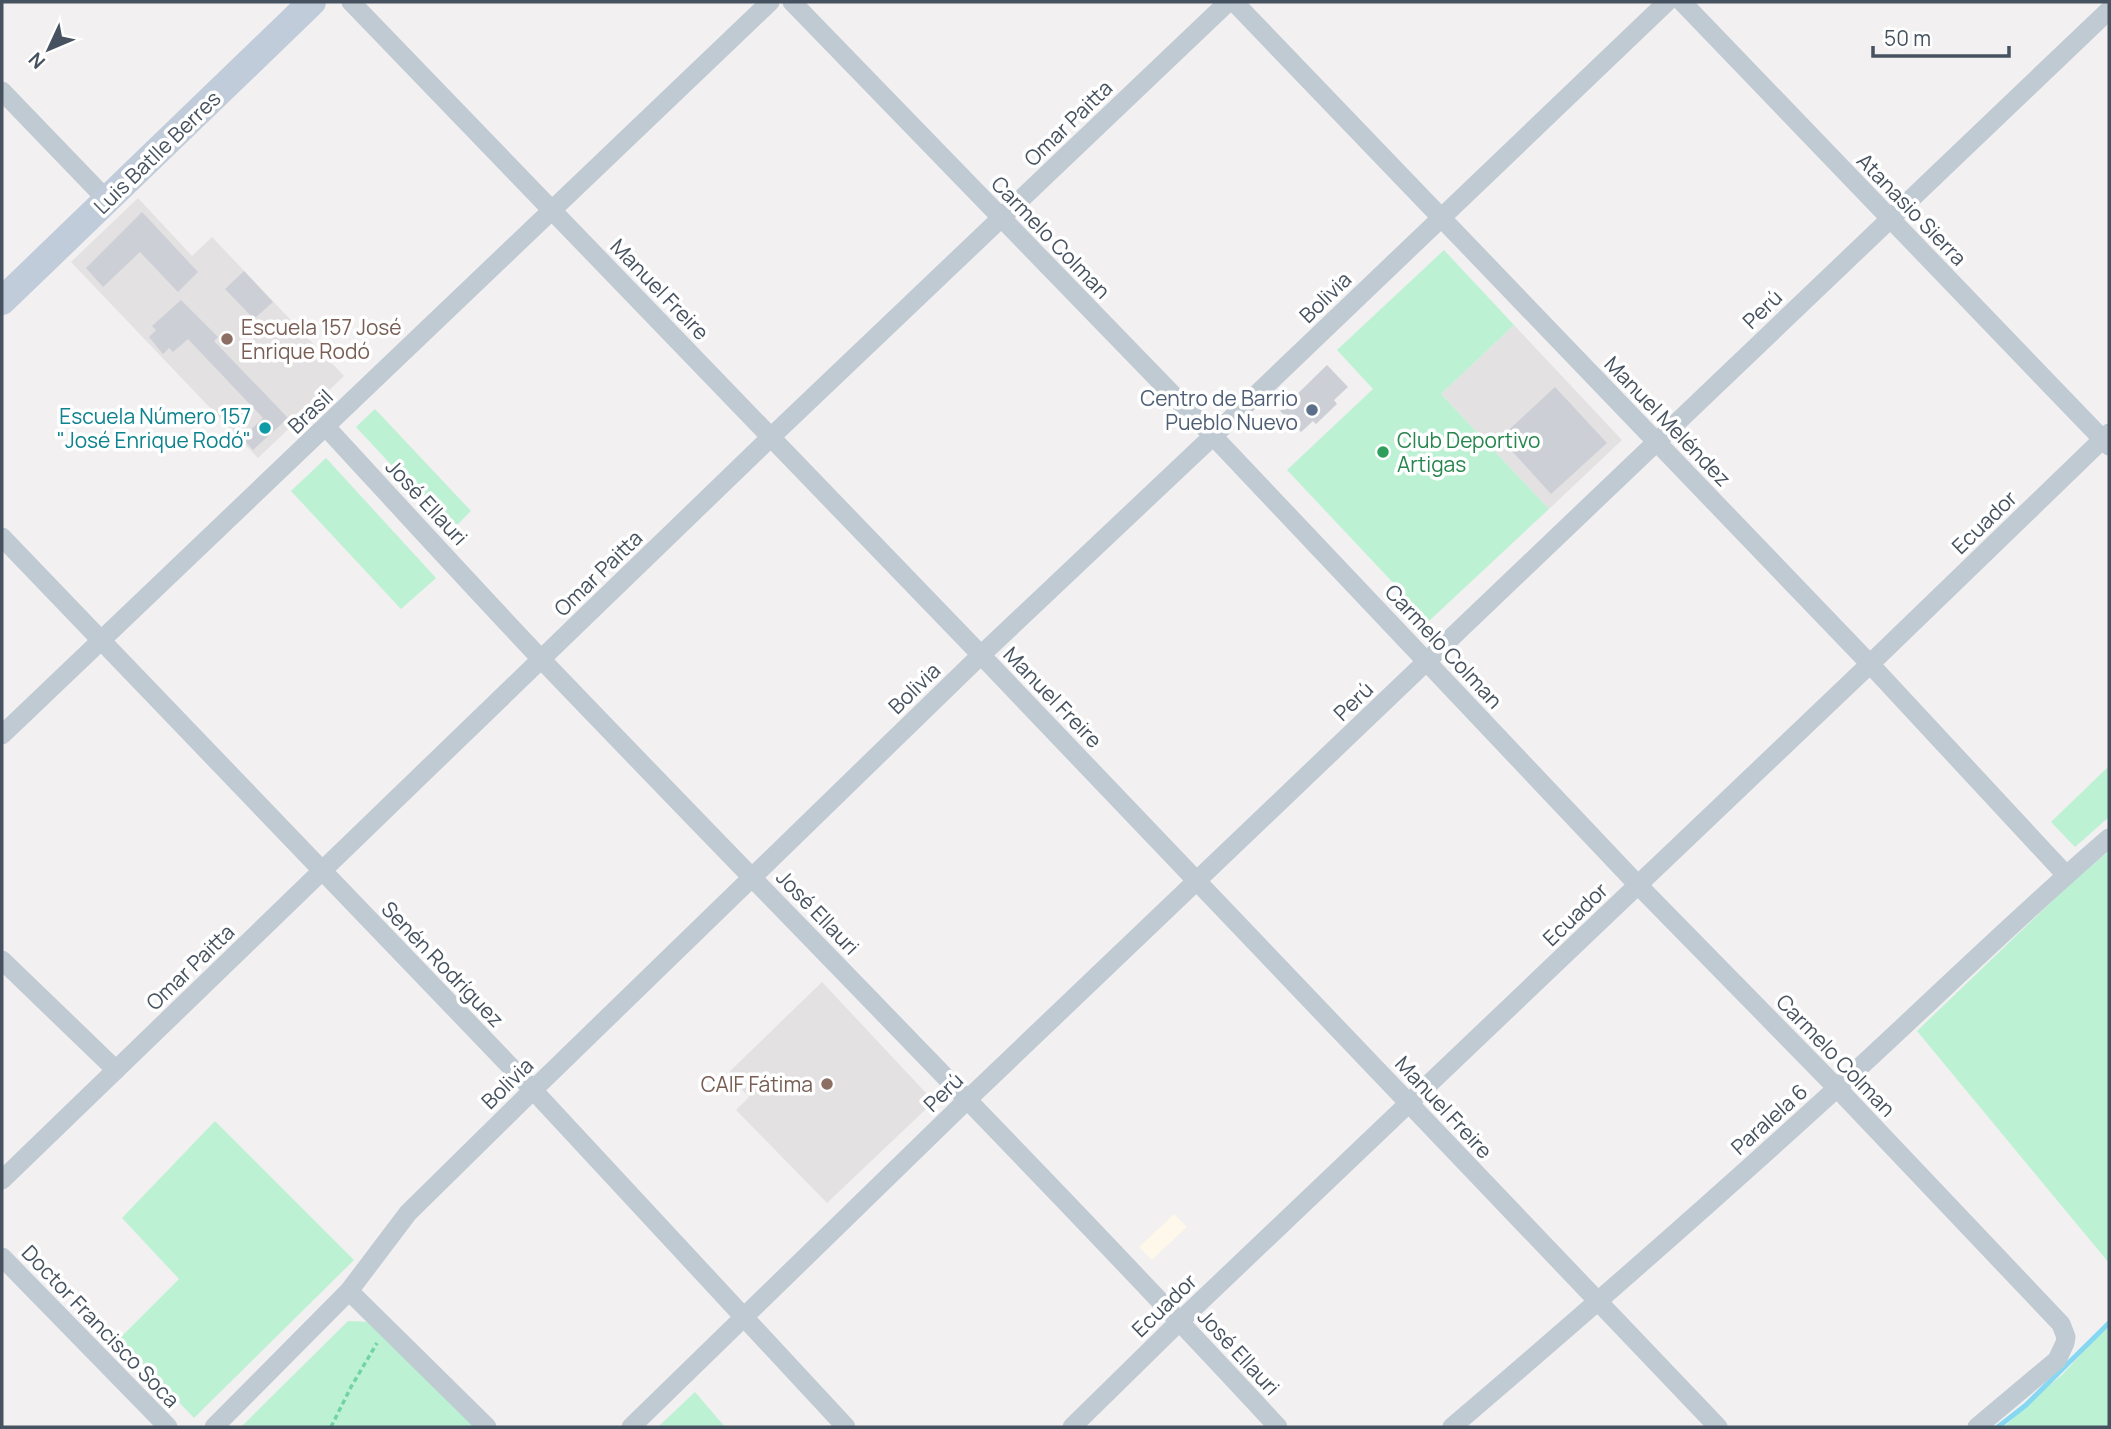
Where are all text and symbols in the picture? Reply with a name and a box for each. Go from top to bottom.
north arrow [14,14,84,84]
scale bar [1873,14,2010,58]
text: 50 m [1884,24,1931,52]
text: N [23,47,51,75]
street label: Omar Paitta [1018,74,1118,172]
street label: Luis Batlle Berres [88,84,226,220]
street label: Atanasio Sierra [1851,147,1973,271]
street label: Carmelo Colman [985,170,1117,304]
street label: Manuel Freire [605,232,715,346]
street label: Bolivia [1293,265,1357,329]
street label: Perú [1736,283,1788,335]
place label: Escuela 157 José Enrique Rodó [241,313,402,365]
marker: Escuela 157 José Enrique Rodó [219,331,235,347]
street label: Manuel Meléndez [1599,350,1737,492]
street label: Brasil [281,383,339,439]
place label: Centro de Barrio Pueblo Nuevo [1140,384,1298,436]
place label: Escuela Número 157 "José Enrique Rodó" [57,402,251,454]
marker: Centro de Barrio Pueblo Nuevo [1304,402,1320,418]
marker: Escuela Número 157 "José Enrique Rodó" [257,420,273,436]
place label: Club Deportivo Artigas [1397,426,1541,478]
marker: Club Deportivo Artigas [1375,444,1391,460]
street label: José Ellauri [380,453,474,551]
street label: Ecuador [1945,484,2023,560]
street label: Omar Paitta [548,524,648,622]
street label: Carmelo Colman [1379,578,1509,714]
street label: Manuel Freire [998,640,1108,754]
street label: Bolivia [882,656,946,720]
street label: Perú [1327,675,1379,727]
street label: José Ellauri [770,863,866,961]
street label: Ecuador [1536,876,1614,952]
street label: Senén Rodríguez [376,895,510,1033]
street label: Omar Paitta [140,918,240,1016]
street label: Carmelo Colman [1770,988,1902,1122]
street label: Manuel Freire [1389,1050,1499,1164]
street label: Bolivia [475,1051,539,1115]
street label: Perú [917,1066,969,1118]
place label: CAIF Fátima [701,1070,813,1098]
marker: CAIF Fátima [819,1076,835,1092]
street label: Paralela 6 [1725,1077,1813,1161]
street label: Doctor Francisco Soca [16,1239,186,1413]
street label: Ecuador [1125,1267,1203,1343]
street label: José Ellauri [1192,1303,1286,1401]

